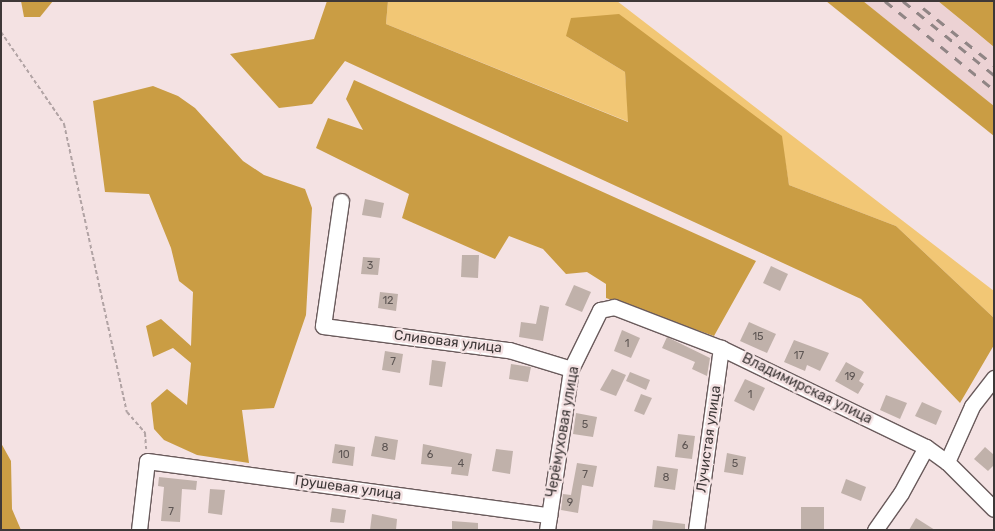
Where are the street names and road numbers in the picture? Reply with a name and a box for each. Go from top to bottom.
street label: Сливовая улица [393,327,503,357]
street label: Владимирская улица [739,350,875,428]
street label: Черёмуховая улица [543,365,583,499]
street label: Лучистая улица [693,384,725,494]
street label: Грушевая улица [294,472,402,504]

